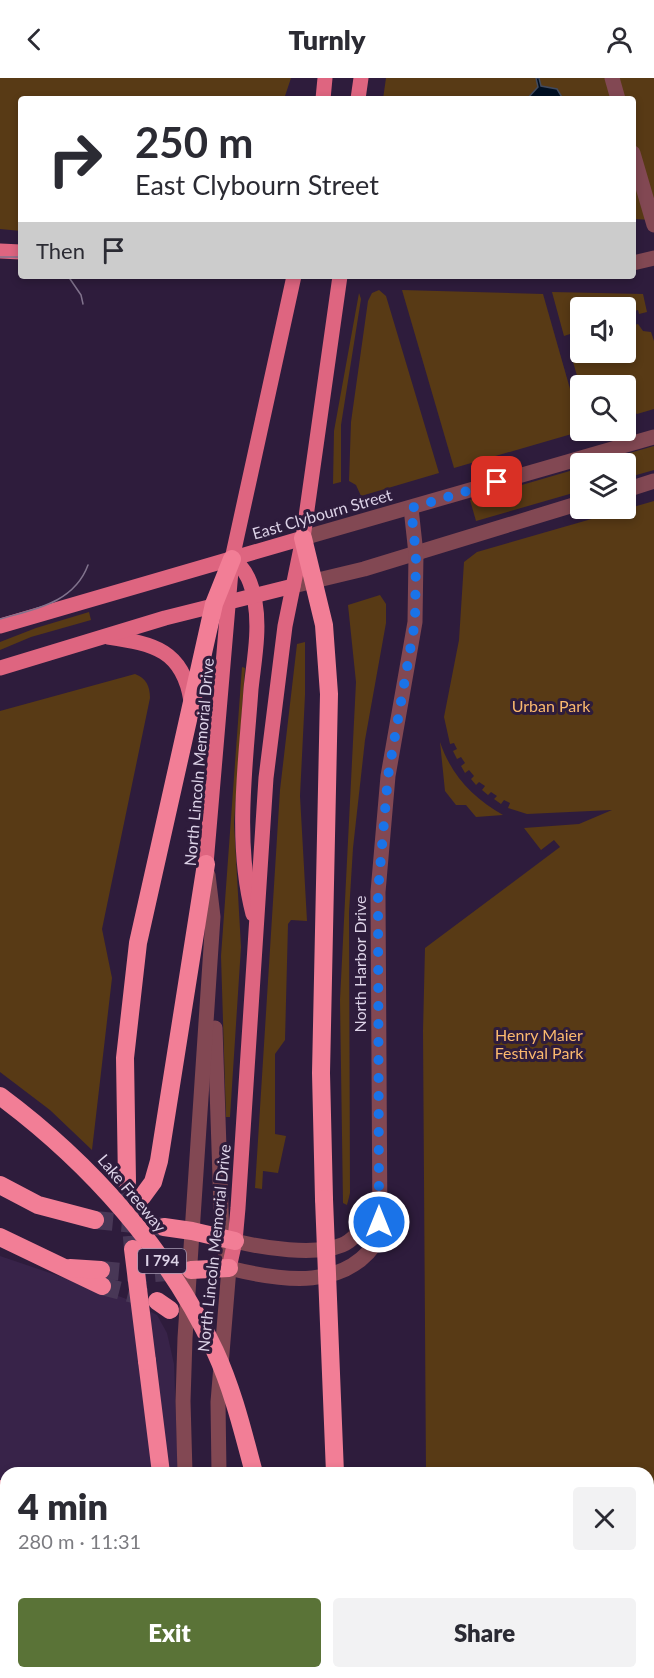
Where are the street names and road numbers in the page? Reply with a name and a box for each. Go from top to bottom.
street label: East Clybourn Street [250,484,394,543]
street label: North Lincoln Memorial Drive [180,657,217,867]
street label: North Harbor Drive [350,895,369,1033]
street label: North Lincoln Memorial Drive [193,1143,234,1353]
street label: Lake Freeway [94,1150,171,1236]
road number: I 794 [138,1249,186,1273]

